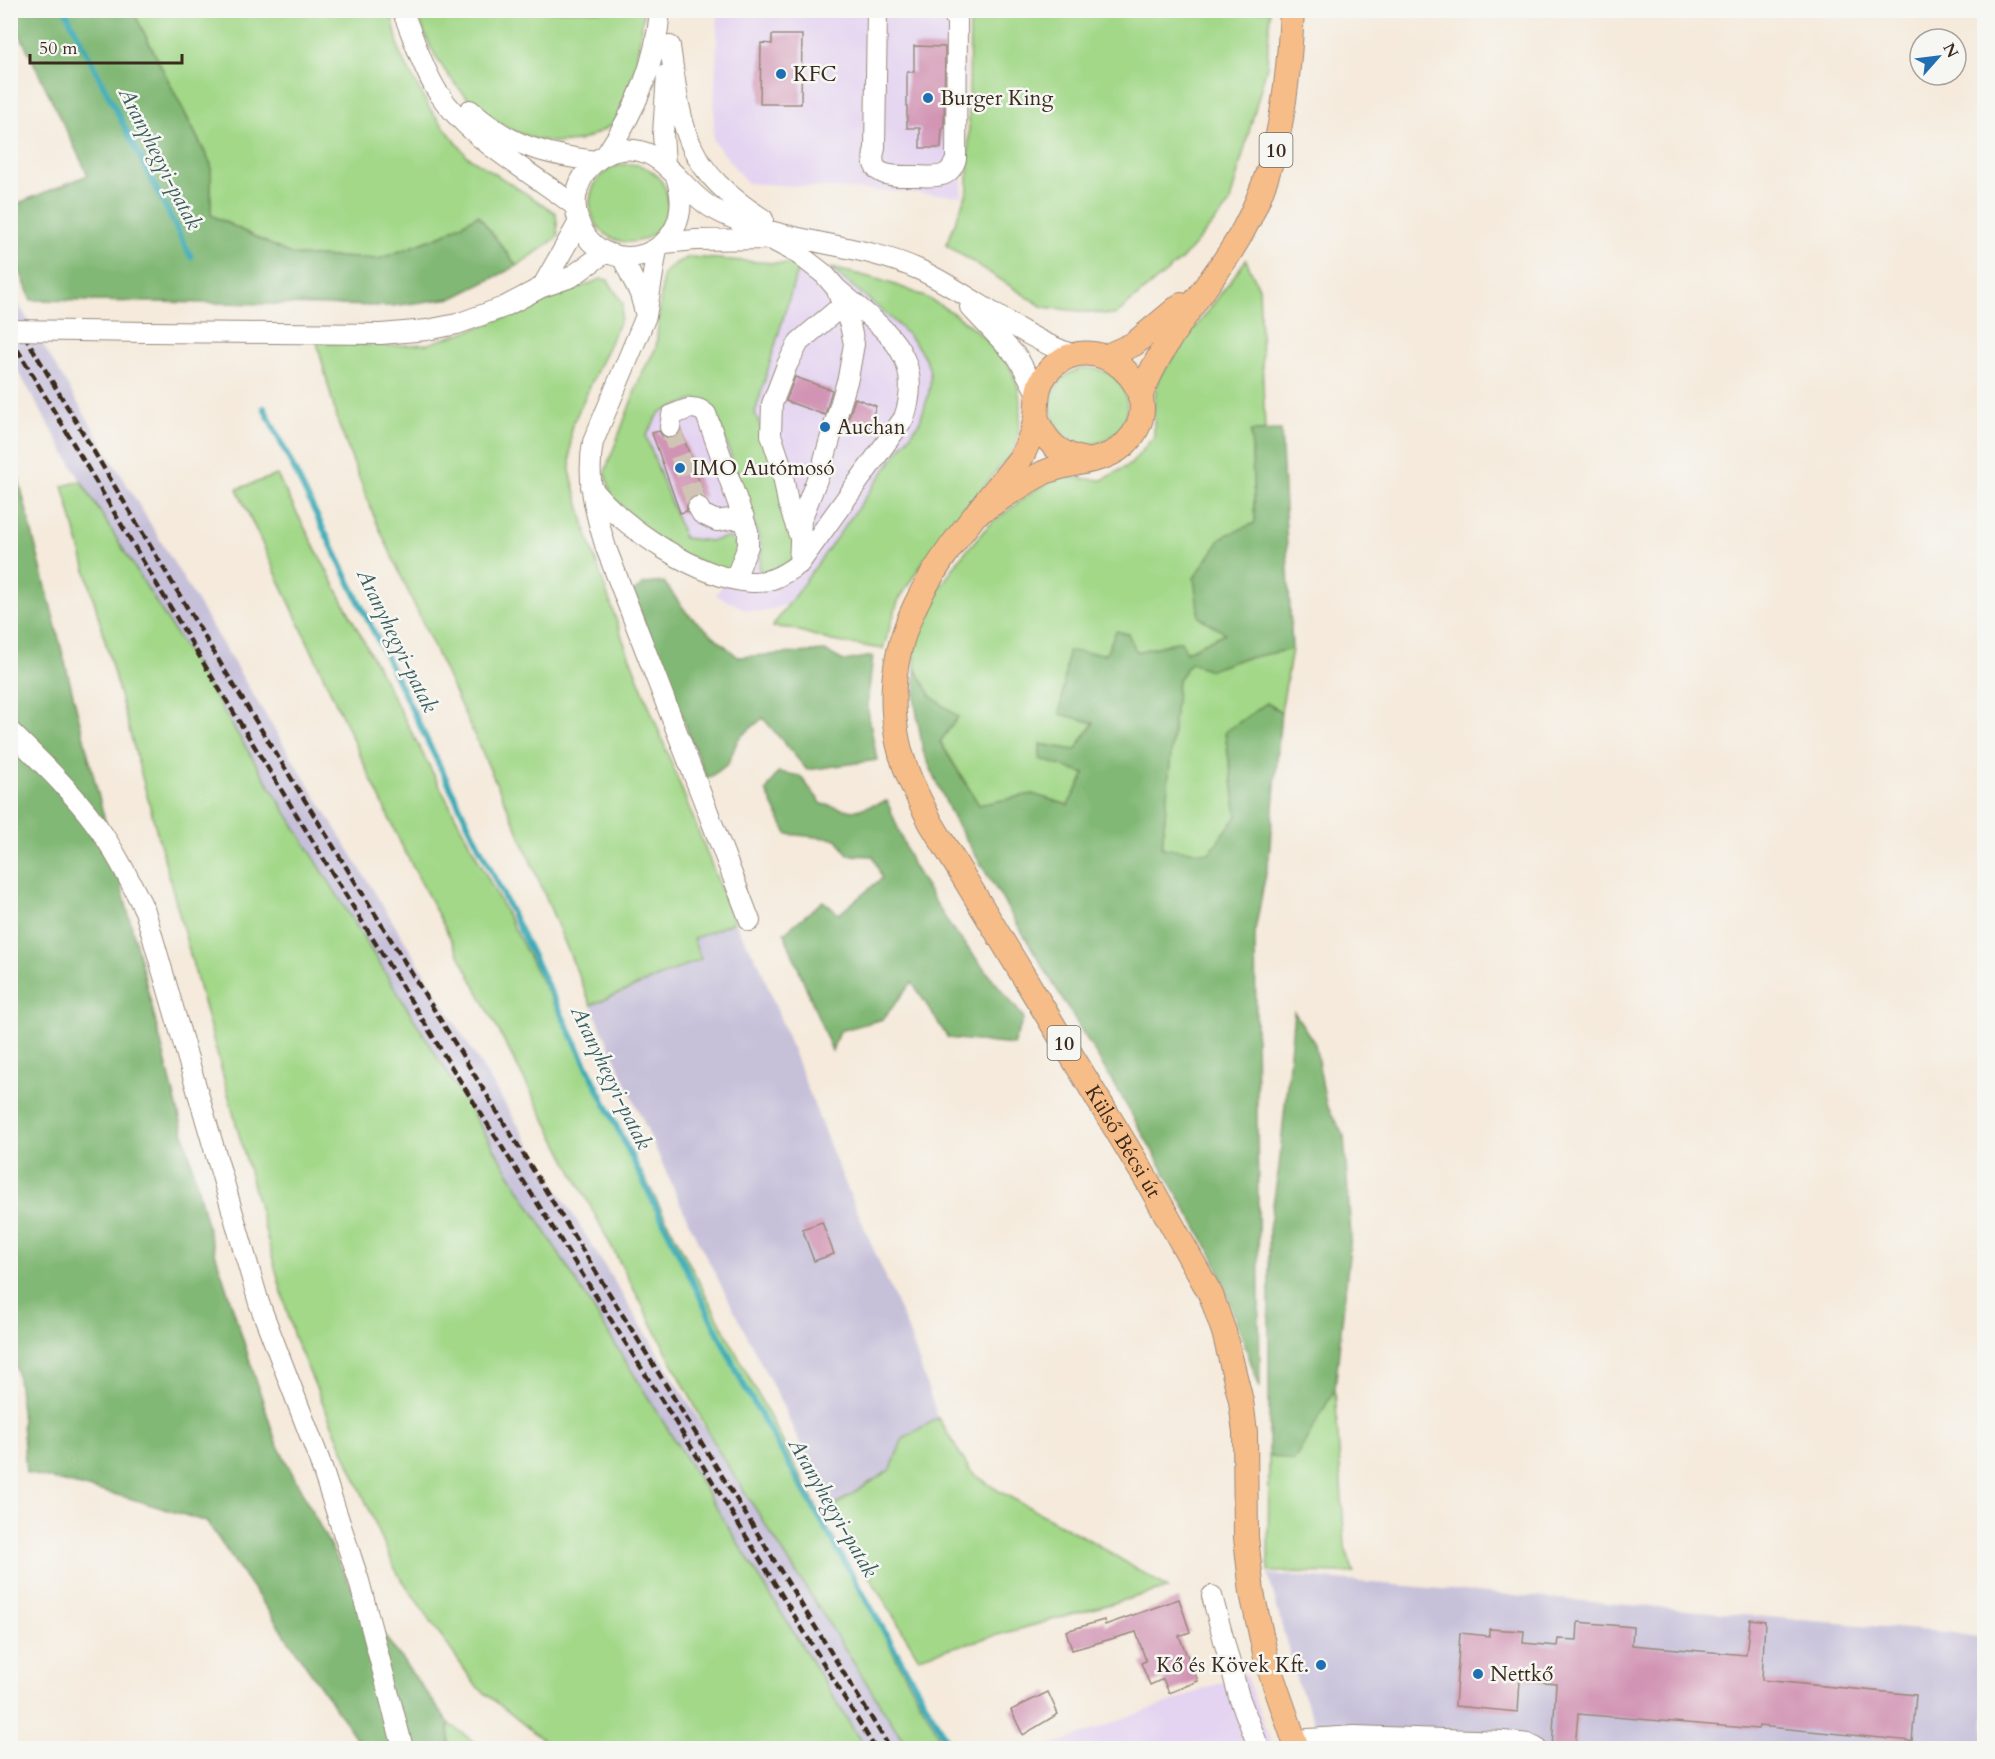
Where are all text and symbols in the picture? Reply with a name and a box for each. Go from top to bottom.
scale bar [30,27,182,65]
north arrow [1908,27,1968,87]
text: 50 m [39,36,78,61]
text: N [1937,39,1963,62]
place label: KFC [793,60,837,89]
marker: KFC [774,67,788,81]
water label: Aranyhegyi-patak [111,81,209,235]
place label: Burger King [940,84,1054,113]
marker: Burger King [921,91,935,105]
road number: 10 [1260,133,1292,167]
place label: Auchan [837,413,906,442]
marker: Auchan [818,420,832,434]
place label: IMO Autómosó [692,454,835,483]
marker: IMO Autómosó [673,461,687,475]
water label: Aranyhegyi-patak [349,562,445,718]
water label: Aranyhegyi-patak [563,999,659,1155]
road number: 10 [1048,1026,1080,1060]
street label: Külső Bécsi út [1078,1080,1168,1204]
water label: Aranyhegyi-patak [780,1431,885,1583]
place label: Kő és Kövek Kft. [1156,1651,1309,1680]
marker: Kő és Kövek Kft. [1314,1658,1328,1672]
place label: Nettkő [1490,1660,1553,1689]
marker: Nettkő [1471,1667,1485,1681]

